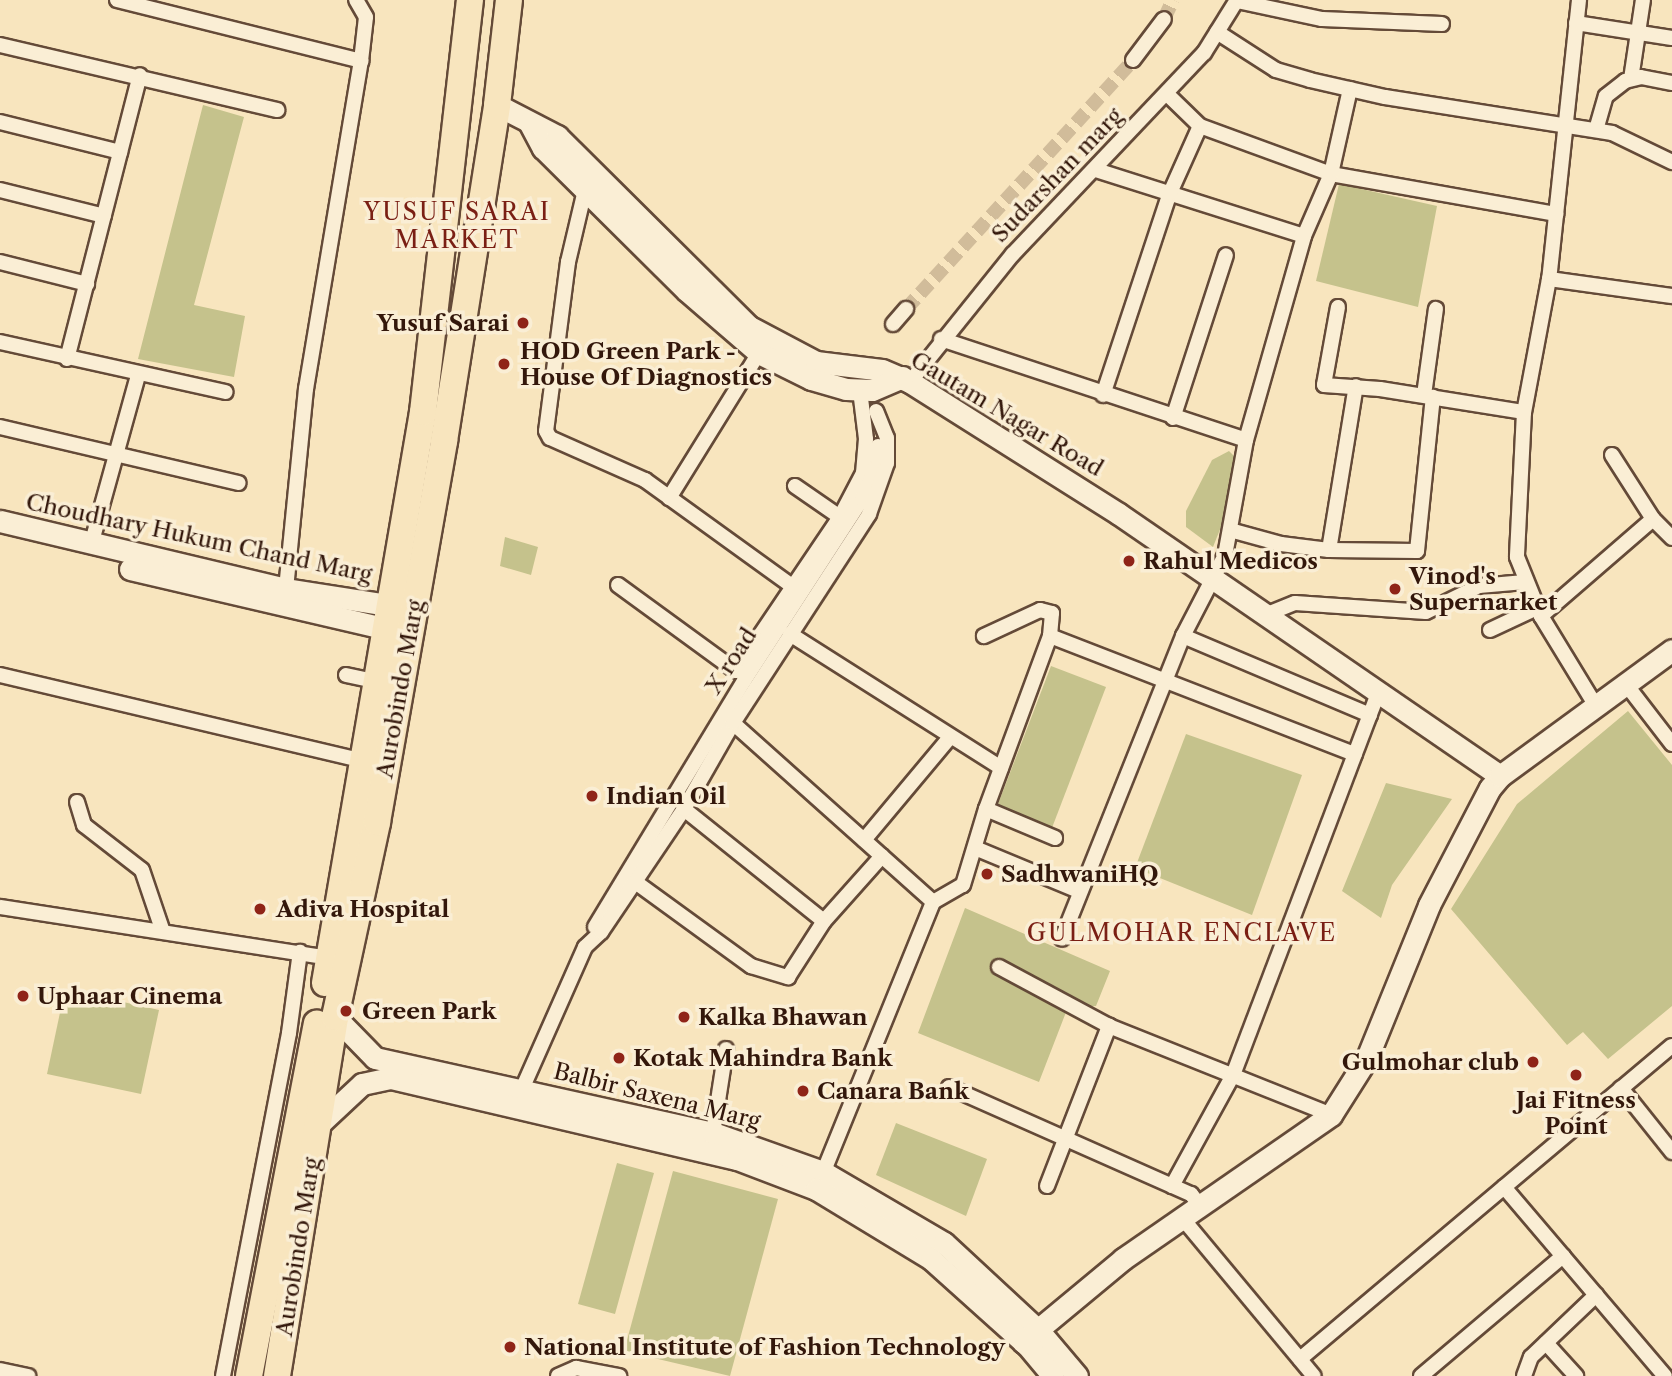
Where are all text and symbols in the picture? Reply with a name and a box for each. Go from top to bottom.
street label: Sudarshan marg [986,102,1128,248]
district label: YUSUF SARAI MARKET [364,198,550,254]
place label: Yusuf Sarai [377,309,509,337]
marker: Yusuf Sarai [515,315,531,331]
place label: HOD Green Park - House Of Diagnostics [520,337,772,391]
street label: Gautam Nagar Road [906,346,1108,482]
marker: HOD Green Park - House Of Diagnostics [494,354,514,374]
street label: Choudhary Hukum Chand Marg [23,488,375,588]
place label: Rahul Medicos [1143,547,1318,575]
marker: Rahul Medicos [1121,553,1137,569]
place label: Vinod's Supernarket [1409,562,1557,616]
marker: Vinod's Supernarket [1387,581,1403,597]
street label: Aurobindo Marg [371,598,429,780]
street label: X road [699,623,763,699]
place label: Indian Oil [606,782,726,810]
marker: Indian Oil [584,788,600,804]
place label: SadhwaniHQ [1001,860,1159,888]
marker: SadhwaniHQ [979,866,995,882]
place label: Adiva Hospital [276,895,450,923]
marker: Adiva Hospital [250,899,270,919]
district label: GULMOHAR ENCLAVE [1028,919,1336,947]
place label: Uphaar Cinema [37,982,223,1010]
marker: Uphaar Cinema [15,988,31,1004]
place label: Green Park [362,997,496,1025]
marker: Green Park [336,1001,356,1021]
place label: Kalka Bhawan [698,1003,868,1031]
marker: Kalka Bhawan [676,1009,692,1025]
place label: Kotak Mahindra Bank [633,1044,893,1072]
place label: Gulmohar club [1342,1048,1519,1076]
marker: Kotak Mahindra Bank [611,1050,627,1066]
marker: Gulmohar club [1525,1054,1541,1070]
street label: Balbir Saxena Marg [550,1057,764,1135]
marker: Jai Fitness Point [1568,1067,1584,1083]
place label: Canara Bank [817,1077,969,1105]
marker: Canara Bank [795,1083,811,1099]
place label: Jai Fitness Point [1516,1086,1636,1140]
street label: Aurobindo Marg [270,1156,326,1338]
place label: National Institute of Fashion Technology [524,1333,1006,1361]
marker: National Institute of Fashion Technology [502,1339,518,1355]

